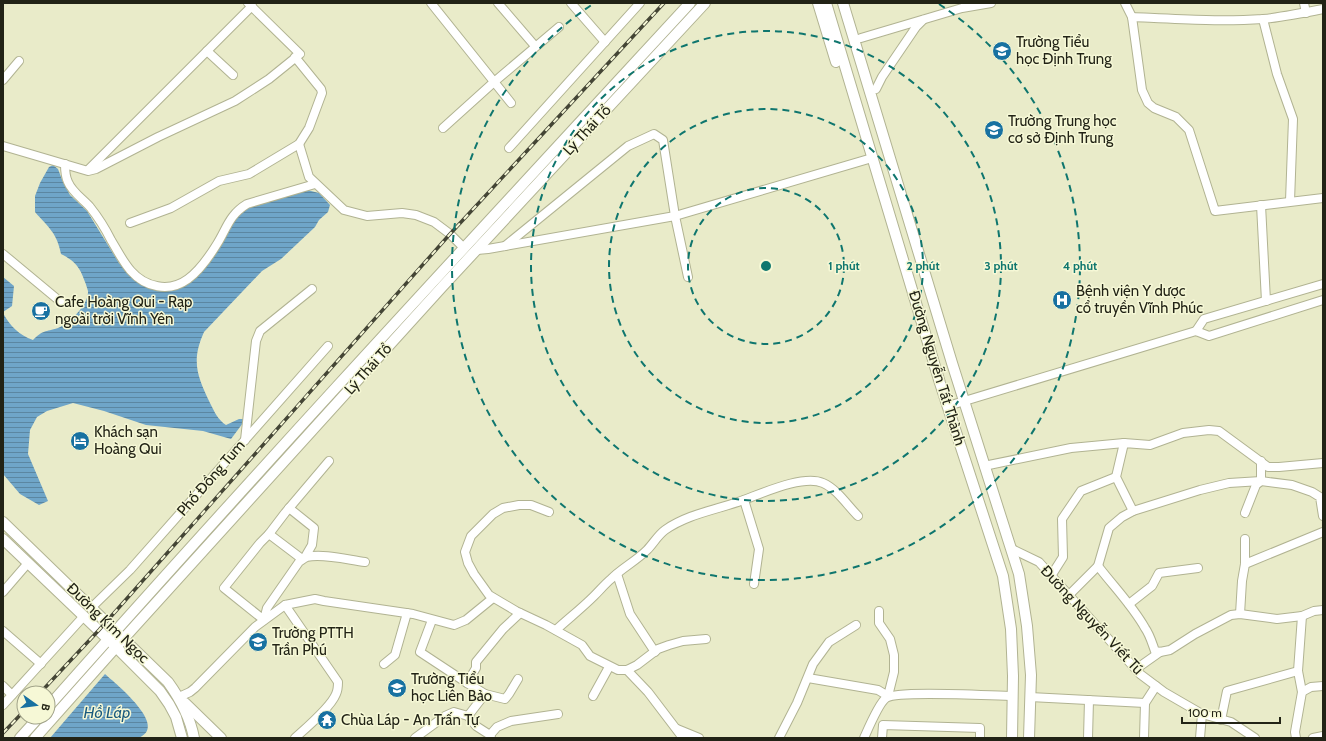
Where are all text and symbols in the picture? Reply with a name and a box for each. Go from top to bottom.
place label: Trường Tiểu học Định Trung [1016,33,1112,68]
school or university icon: Trường Tiểu học Định Trung [991,40,1013,62]
street label: Lý Thái Tổ [559,101,615,159]
place label: Trường Trung học cơ sở Định Trung [1008,112,1117,147]
school or university icon: Trường Trung học cơ sở Định Trung [983,119,1005,141]
text: 1 phút [828,258,860,273]
text: 2 phút [906,258,940,273]
text: 3 phút [984,258,1018,273]
text: 4 phút [1063,258,1097,273]
centre of rings [759,259,773,273]
place label: Bệnh viện Y dược cổ truyền Vĩnh Phúc [1076,282,1203,317]
street label: Đường Nguyễn Tất Thành [905,288,969,448]
hospital icon: Bệnh viện Y dược cổ truyền Vĩnh Phúc [1051,289,1073,311]
place label: Cafe Hoàng Qui - Rạp ngoài trời Vĩnh Yên [55,293,192,328]
cafe icon: Cafe Hoàng Qui - Rạp ngoài trời Vĩnh Yên [30,300,52,322]
street label: Lý Thái Tổ [341,340,395,398]
place label: Khách sạn Hoàng Qui [94,423,162,458]
hotel icon: Khách sạn Hoàng Qui [69,430,91,452]
street label: Phố Đồng Tum [173,436,249,520]
street label: Đường Nguyễn Viết Tú [1037,562,1147,678]
street label: Đường Kim Ngọc [63,579,153,667]
place label: Trường PTTH Trần Phú [272,624,354,659]
school or university icon: Trường PTTH Trần Phú [247,631,269,653]
place label: Trường Tiểu học Liên Bảo [411,670,492,705]
school or university icon: Trường Tiểu học Liên Bảo [386,677,408,699]
north arrow [16,685,56,725]
scale bar [1182,699,1280,725]
text: B [38,702,53,713]
water label: Hồ Láp [84,703,130,722]
text: 100 m [1188,705,1222,720]
temple icon: Chùa Láp - An Trấn Tự [316,709,338,731]
place label: Chùa Láp - An Trấn Tự [341,711,480,729]

